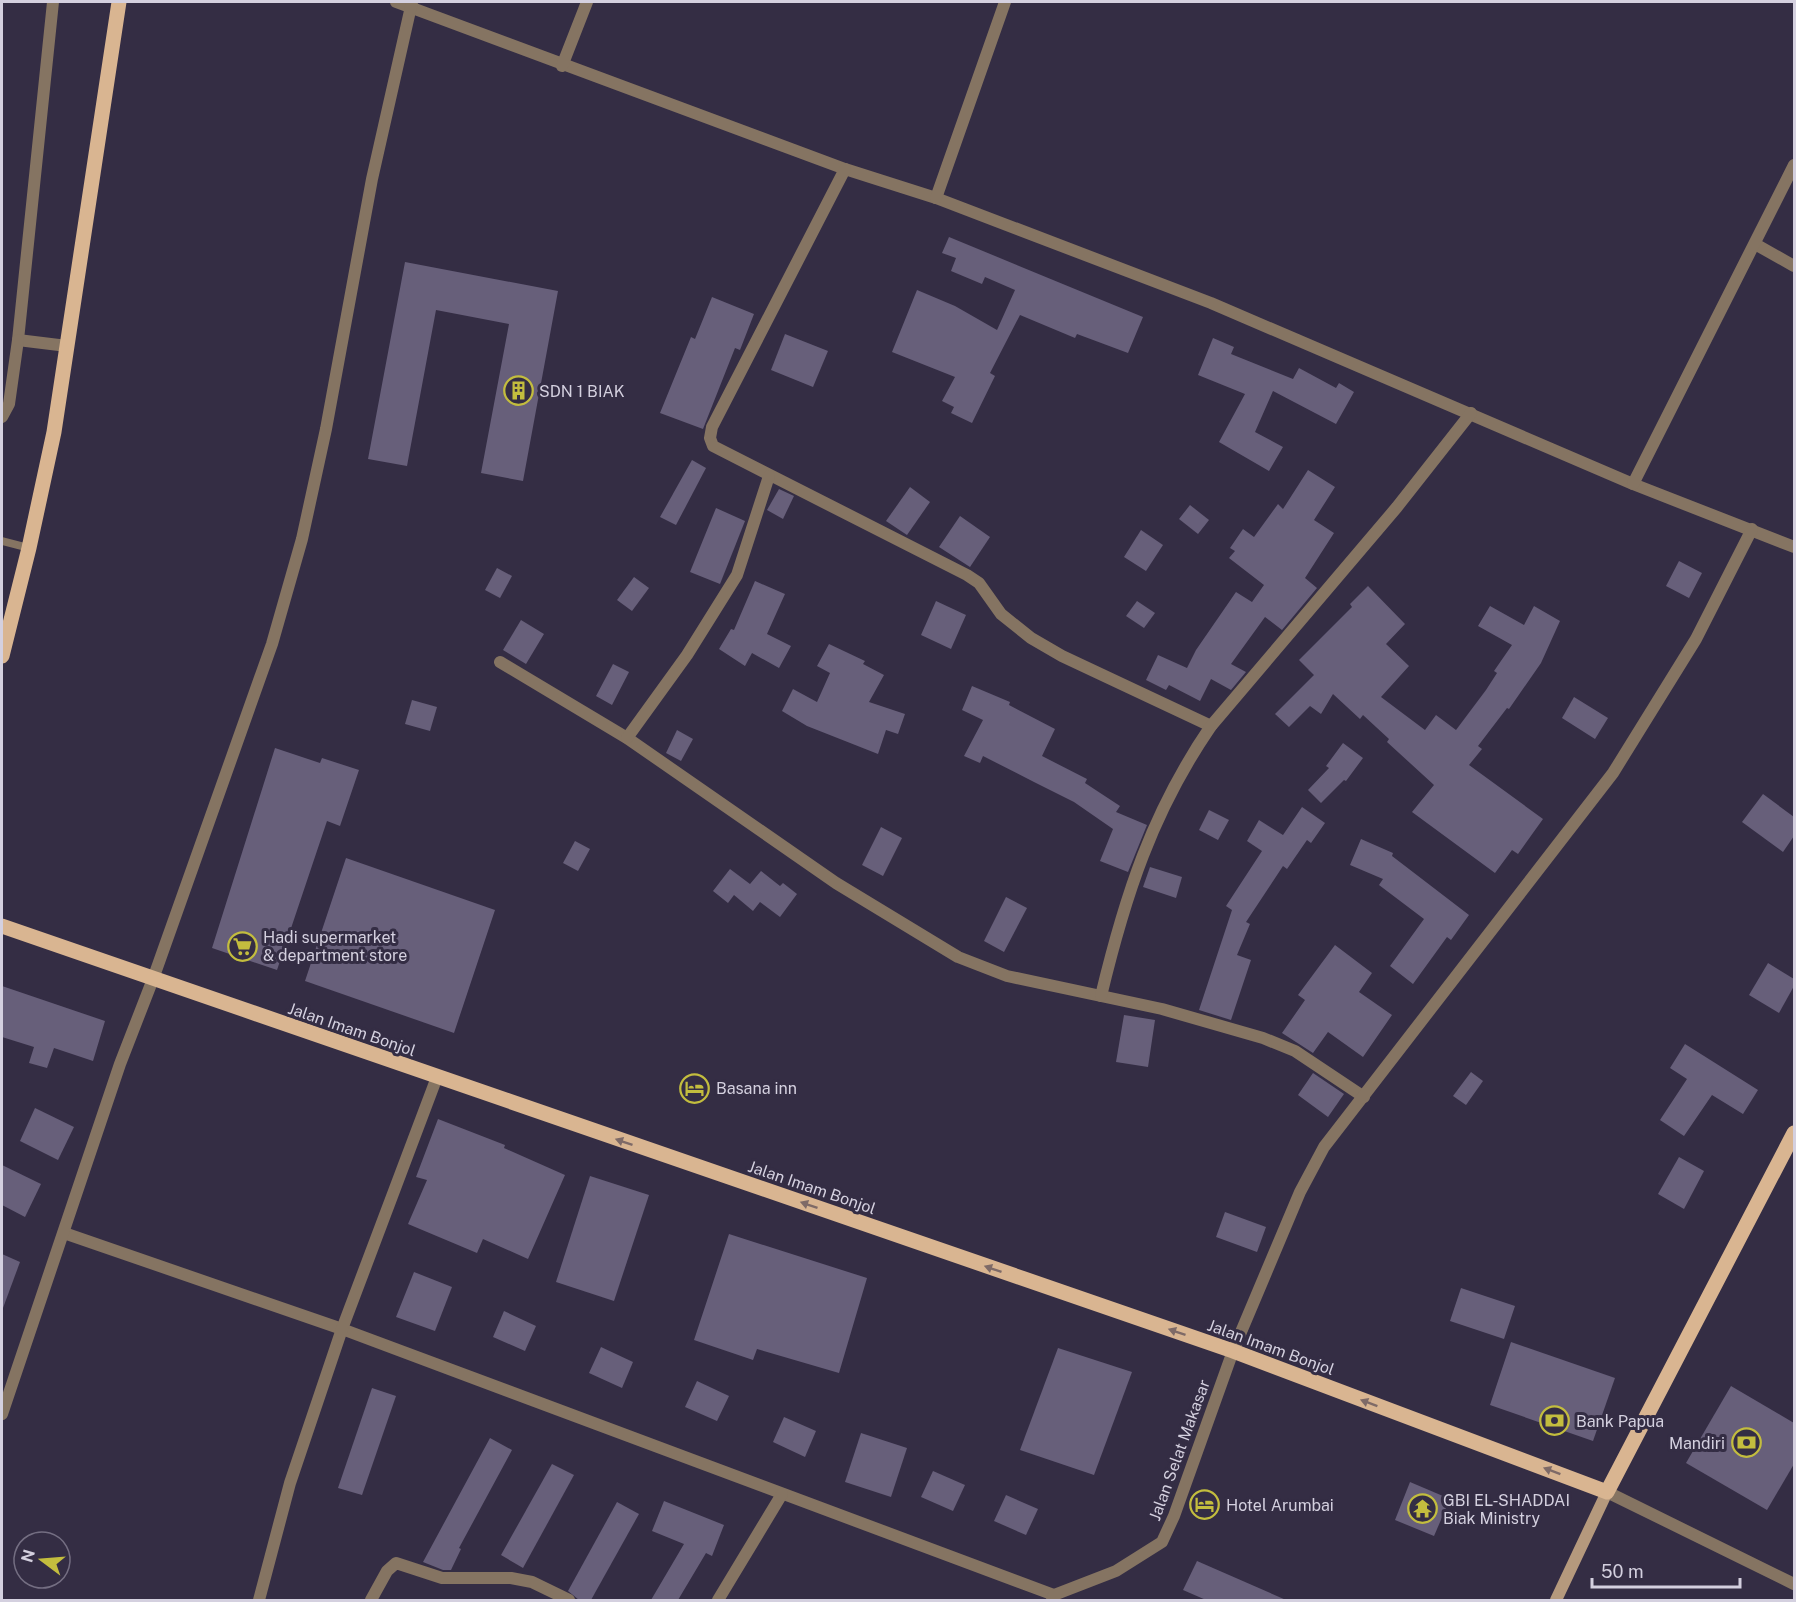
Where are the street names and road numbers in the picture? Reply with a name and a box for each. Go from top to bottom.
street label: Jalan Imam Bonjol [285,999,418,1060]
street label: Jalan Imam Bonjol [745,1157,878,1218]
street label: Jalan Imam Bonjol [1205,1316,1337,1379]
street label: Jalan Selat Makasar [1145,1377,1214,1523]

